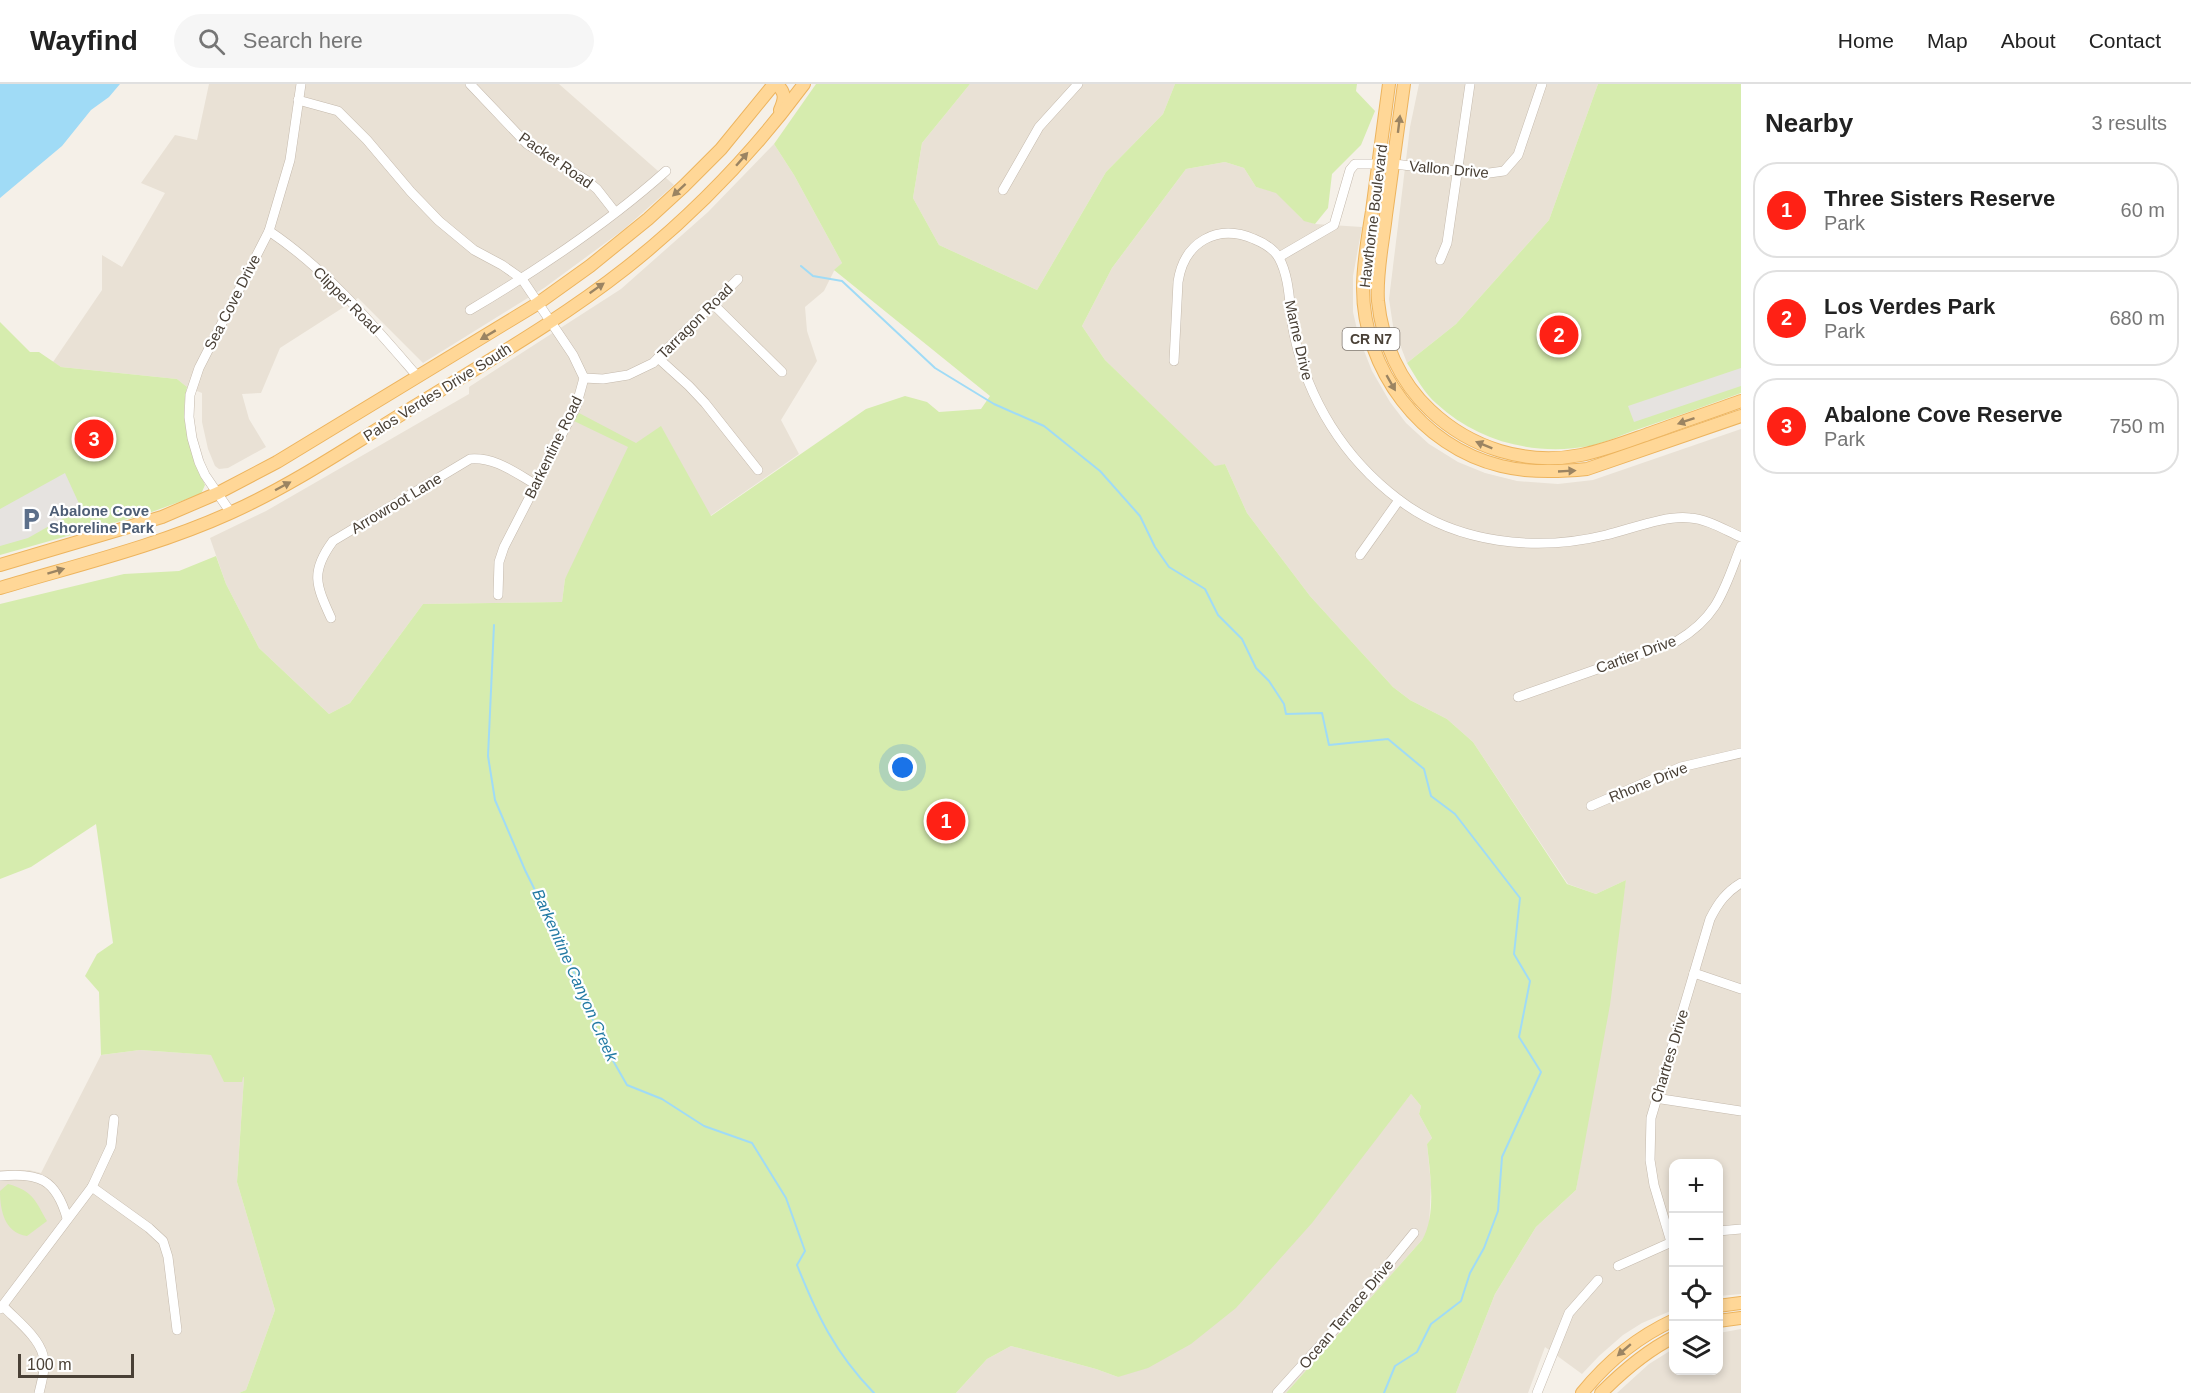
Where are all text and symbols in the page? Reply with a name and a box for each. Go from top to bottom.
search box [174,14,594,68]
text: Wayfind [30,25,138,56]
icon: search [195,25,228,58]
text: Search here [243,28,363,53]
text: Home [1838,29,1894,52]
text: Map [1927,29,1968,52]
text: About [2001,29,2056,52]
text: Contact [2089,29,2161,52]
text: Nearby [1765,108,1853,138]
text: 3 results [2091,112,2167,134]
one-way arrow [1394,114,1403,133]
street label: Packet Road [516,128,596,192]
street label: Hawthorne Boulevard [1356,143,1390,289]
one-way arrow [735,152,748,167]
street label: Vallon Drive [1409,157,1489,181]
one-way arrow [672,183,687,197]
text: Three Sisters Reserve [1824,186,2055,211]
text: 1 [1781,199,1792,221]
text: 60 m [2121,199,2165,221]
text: Park [1824,212,1865,234]
street label: Sea Cove Drive [201,251,263,353]
street label: Clipper Road [310,263,384,337]
street label: Tarragon Road [654,280,736,362]
one-way arrow [590,283,605,295]
text: Los Verdes Park [1824,294,1995,319]
street label: Marne Drive [1282,298,1316,382]
text: 2 [1781,307,1792,329]
text: 680 m [2109,307,2165,329]
pin: 2 [1540,312,1578,358]
text: Park [1824,320,1865,342]
road number: CR N7 [1342,328,1400,350]
one-way arrow [480,329,496,340]
street label: Palos Verdes Drive South [360,340,514,444]
one-way arrow [1386,375,1396,392]
street label: Barkentine Road [521,393,585,501]
text: Abalone Cove Reserve [1824,402,2062,427]
text: 3 [1781,415,1792,437]
text: 750 m [2109,415,2165,437]
pin: 3 [74,416,113,462]
one-way arrow [1677,416,1695,426]
text: Park [1824,428,1865,450]
one-way arrow [1475,440,1493,449]
one-way arrow [1558,466,1577,475]
street label: Arrowroot Lane [348,469,444,537]
one-way arrow [275,481,292,491]
place label: Abalone Cove Shoreline Park [49,502,155,536]
parking icon: Abalone Cove Shoreline Park [18,506,44,532]
one-way arrow [47,566,65,575]
street label: Cartier Drive [1594,632,1678,676]
your location [888,753,917,782]
street label: Rhone Drive [1606,759,1690,805]
pin: 1 [926,798,966,844]
water label: Barkenitine Canyon Creek [529,886,621,1065]
street label: Chartres Drive [1647,1007,1691,1105]
map controls [1669,1159,1723,1375]
button: + [1669,1159,1723,1213]
button: − [1669,1213,1723,1267]
street label: Ocean Terrace Drive [1295,1256,1397,1372]
button: locate [1669,1267,1723,1321]
button: layers [1669,1321,1723,1375]
one-way arrow [1617,1343,1632,1356]
scale bar [18,1351,134,1378]
text: 100 m [27,1356,71,1373]

